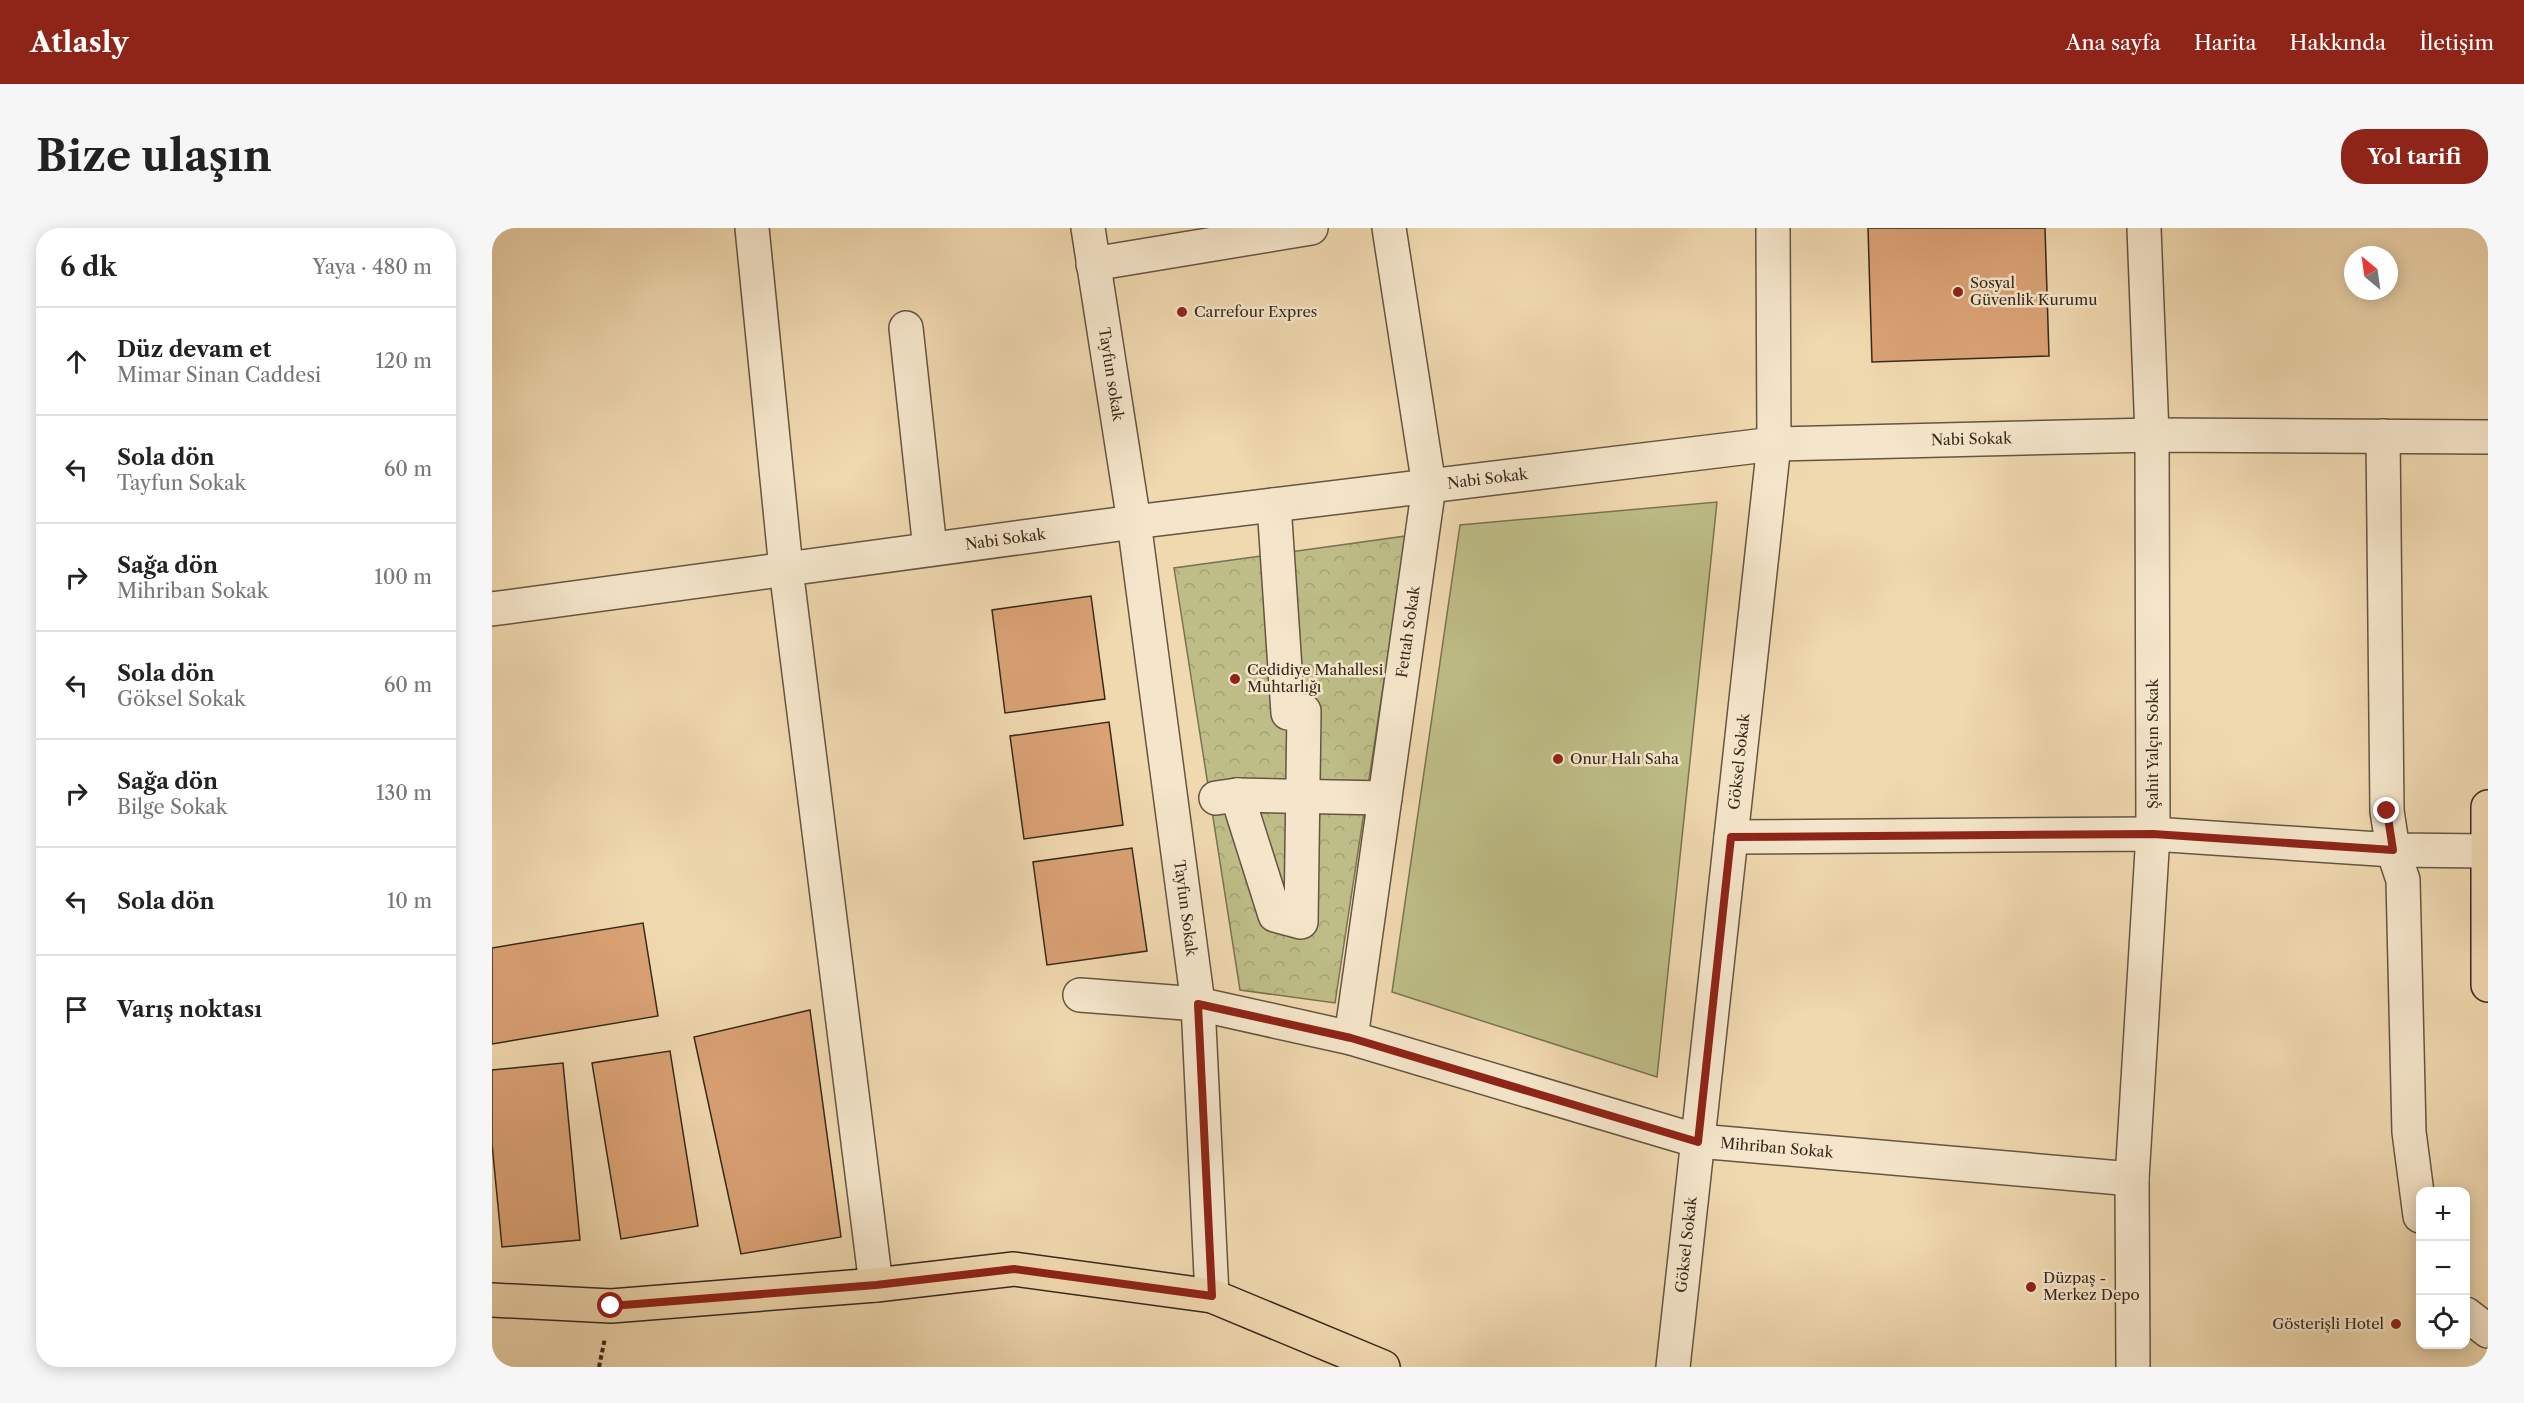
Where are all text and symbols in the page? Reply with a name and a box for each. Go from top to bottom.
text: Atlasly [30,25,129,59]
text: Ana sayfa [2066,30,2161,55]
text: Harita [2194,30,2257,55]
text: Hakkında [2290,30,2386,55]
text: İletişim [2419,30,2494,55]
button: Yol tarifi [2341,129,2488,184]
text: Bize ulaşın [36,130,272,182]
north arrow [2344,246,2398,300]
text: 6 dk [60,251,117,283]
text: Yaya · 480 m [312,255,432,279]
place label: Sosyal Güvenlik Kurumu [1970,273,2097,309]
marker: Sosyal Güvenlik Kurumu [1951,285,1965,299]
place label: Carrefour Expres [1194,302,1317,321]
marker: Carrefour Expres [1175,305,1189,319]
street label: Tayfun sokak [1095,326,1128,424]
text: Düz devam et [117,336,271,363]
icon: ahead [60,345,93,378]
text: 120 m [375,349,432,373]
text: Mimar Sinan Caddesi [117,363,321,387]
street label: Nabi Sokak [1931,428,2013,449]
text: Sola dön [117,444,215,471]
icon: left [60,453,93,486]
text: 60 m [384,457,432,481]
street label: Nabi Sokak [1446,464,1530,493]
text: Tayfun Sokak [117,471,246,495]
street label: Nabi Sokak [964,524,1048,554]
text: Sağa dön [117,552,218,579]
icon: right [60,561,93,594]
text: 100 m [374,565,432,589]
text: Mihriban Sokak [117,579,268,603]
street label: Fettah Sokak [1392,583,1424,679]
text: Sola dön [117,660,215,687]
place label: Cedidiye Mahallesi Muhtarlığı [1247,660,1384,696]
icon: left [60,669,93,702]
marker: Cedidiye Mahallesi Muhtarlığı [1228,672,1242,686]
text: 60 m [384,673,432,697]
street label: Şahit Yalçın Sokak [2143,678,2162,809]
text: Göksel Sokak [117,687,246,711]
street label: Göksel Sokak [1724,711,1754,811]
place label: Onur Halı Saha [1570,749,1679,768]
marker: Onur Halı Saha [1551,752,1565,766]
text: Sağa dön [117,768,218,795]
icon: right [60,777,93,810]
text: 130 m [376,781,432,805]
text: Bilge Sokak [117,795,227,819]
route end [2373,797,2399,823]
street label: Tayfun Sokak [1170,859,1202,959]
icon: left [60,885,93,918]
text: Sola dön [117,888,215,915]
text: 10 m [387,889,432,913]
icon: arrive [60,993,93,1026]
text: Varış noktası [117,996,262,1023]
street label: Mihriban Sokak [1719,1133,1835,1162]
map controls [2416,1187,2470,1349]
button: + [2416,1187,2470,1241]
street label: Göksel Sokak [1671,1194,1701,1294]
button: − [2416,1241,2470,1295]
place label: Düzpaş - Merkez Depo [2043,1268,2140,1304]
marker: Düzpaş - Merkez Depo [2024,1280,2038,1294]
route start [597,1292,623,1318]
button: locate [2416,1295,2470,1349]
place label: Gösterişli Hotel [2272,1314,2385,1333]
marker: Gösterişli Hotel [2389,1317,2403,1331]

